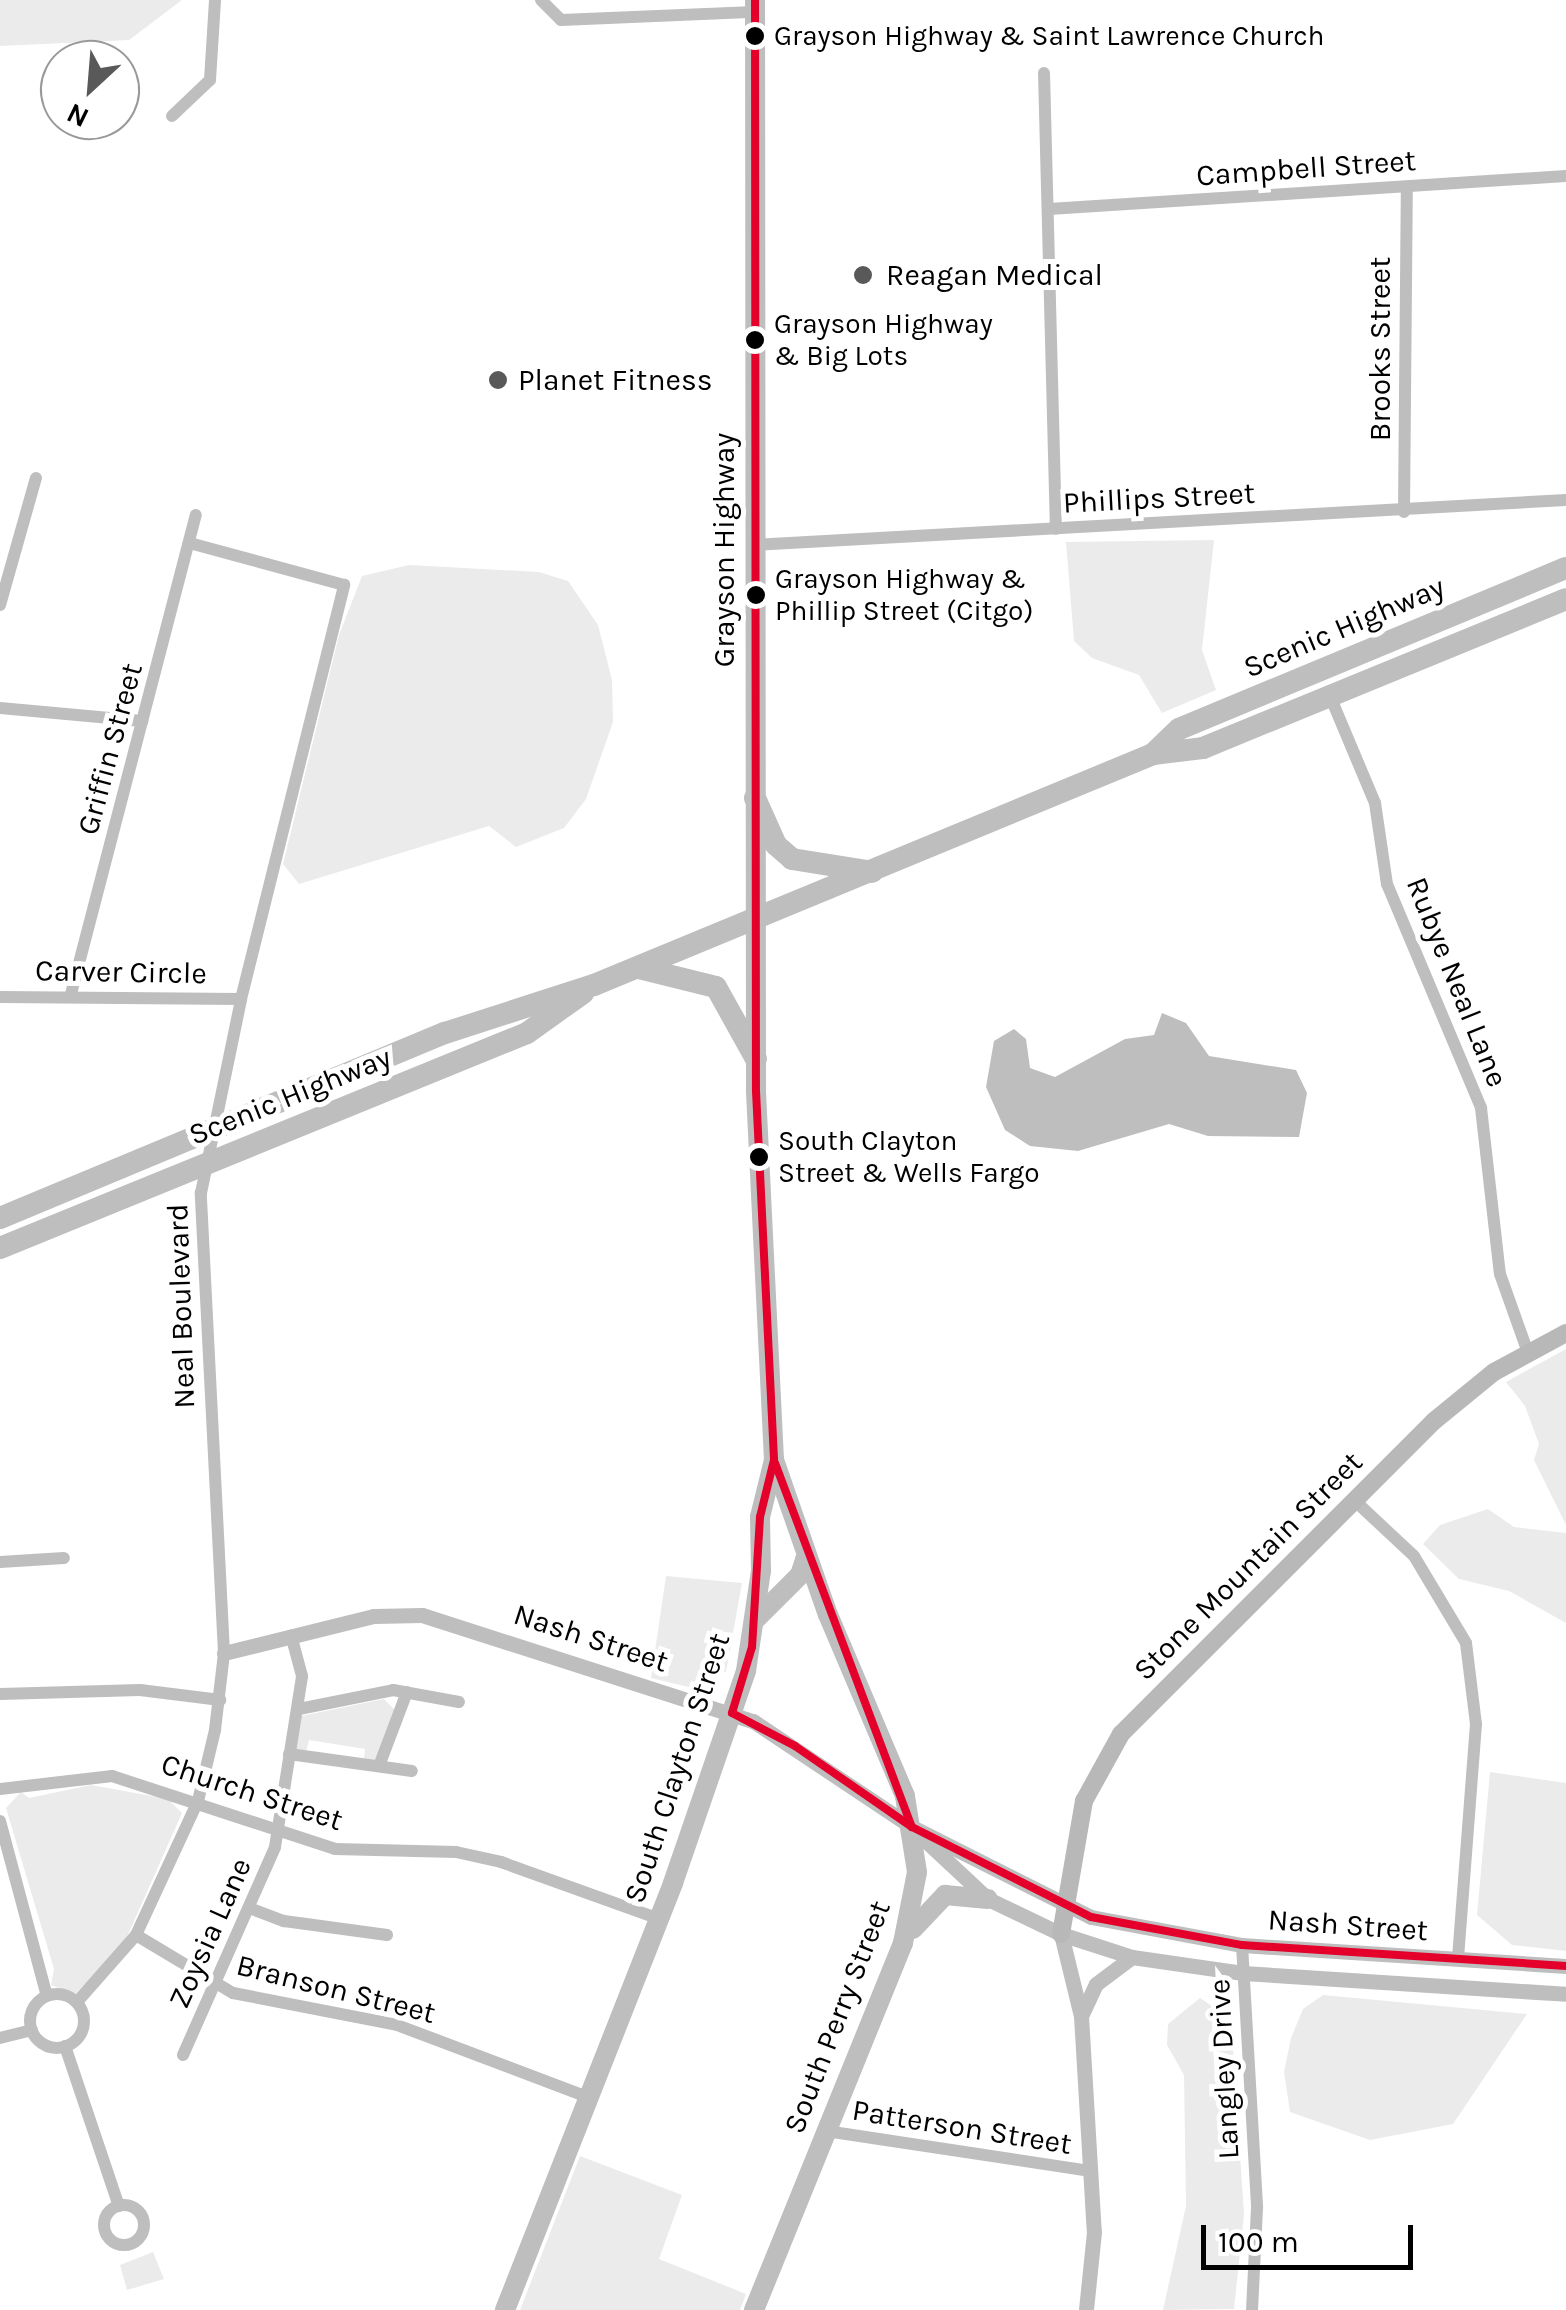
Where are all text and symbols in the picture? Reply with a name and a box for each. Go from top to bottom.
place label: Grayson Highway & Saint Lawrence Church [774,19,1324,53]
marker: Grayson Highway & Saint Lawrence Church [745,26,765,46]
north arrow [40,40,140,140]
text: N [61,96,94,135]
street label: Campbell Street [1195,142,1417,194]
place label: Reagan Medical [886,257,1103,293]
street label: Brooks Street [1362,257,1398,441]
marker: Reagan Medical [850,262,876,288]
place label: Grayson Highway & Big Lots [774,307,993,373]
marker: Grayson Highway & Big Lots [745,330,765,350]
place label: Planet Fitness [518,362,712,398]
marker: Planet Fitness [487,369,509,391]
street label: Grayson Highway [706,433,742,667]
street label: Phillips Street [1062,475,1256,521]
place label: Grayson Highway & Phillip Street (Citgo) [775,562,1033,628]
street label: Scenic Highway [1238,568,1450,686]
marker: Grayson Highway & Phillip Street (Citgo) [746,585,766,605]
street label: Griffin Street [70,659,150,839]
street label: Rubye Neal Lane [1399,872,1515,1092]
street label: Carver Circle [35,953,207,991]
street label: Scenic Highway [184,1039,396,1153]
place label: South Clayton Street & Wells Fargo [778,1124,1040,1190]
marker: South Clayton Street & Wells Fargo [749,1147,769,1167]
street label: Neal Boulevard [159,1203,203,1409]
street label: Stone Mountain Street [1126,1444,1370,1688]
street label: Nash Street [509,1596,673,1680]
street label: South Clayton Street [616,1628,738,1908]
street label: Church Street [157,1746,347,1838]
street label: Zoysia Lane [161,1852,259,2014]
street label: South Perry Street [776,1896,898,2138]
street label: Nash Street [1267,1901,1429,1949]
street label: Branson Street [233,1947,439,2031]
street label: Langley Drive [1201,1978,1247,2160]
street label: Patterson Street [850,2092,1074,2162]
scale bar [1206,2205,1418,2267]
text: 100 m [1218,2224,1299,2260]

